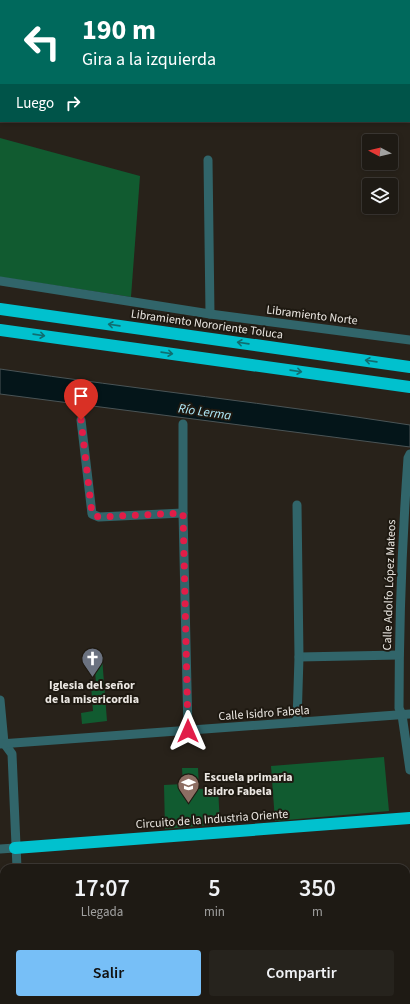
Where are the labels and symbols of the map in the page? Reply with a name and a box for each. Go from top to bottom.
north arrow [362,134,398,170]
street label: Libramiento Norte [265,301,359,330]
street label: Libramiento Nororiente Toluca [130,305,284,344]
one-way arrow [108,321,121,329]
one-way arrow [32,331,45,339]
one-way arrow [237,339,250,347]
one-way arrow [160,349,173,357]
one-way arrow [365,357,378,365]
one-way arrow [289,367,302,375]
pin [64,379,98,420]
water label: Río Lerma [177,399,233,425]
street label: Calle Adolfo López Mateos [379,519,400,651]
church icon: Iglesia del señor de la misericordia [79,645,105,678]
place label: Iglesia del señor de la misericordia [45,677,139,708]
street label: Calle Isidro Fabela [218,702,310,725]
position arrow [167,710,209,752]
place label: Escuela primaria Isidro Fabela [204,769,293,800]
school or university icon: Escuela primaria Isidro Fabela [176,771,202,804]
street label: Circuito de la Industria Oriente [135,806,289,833]

